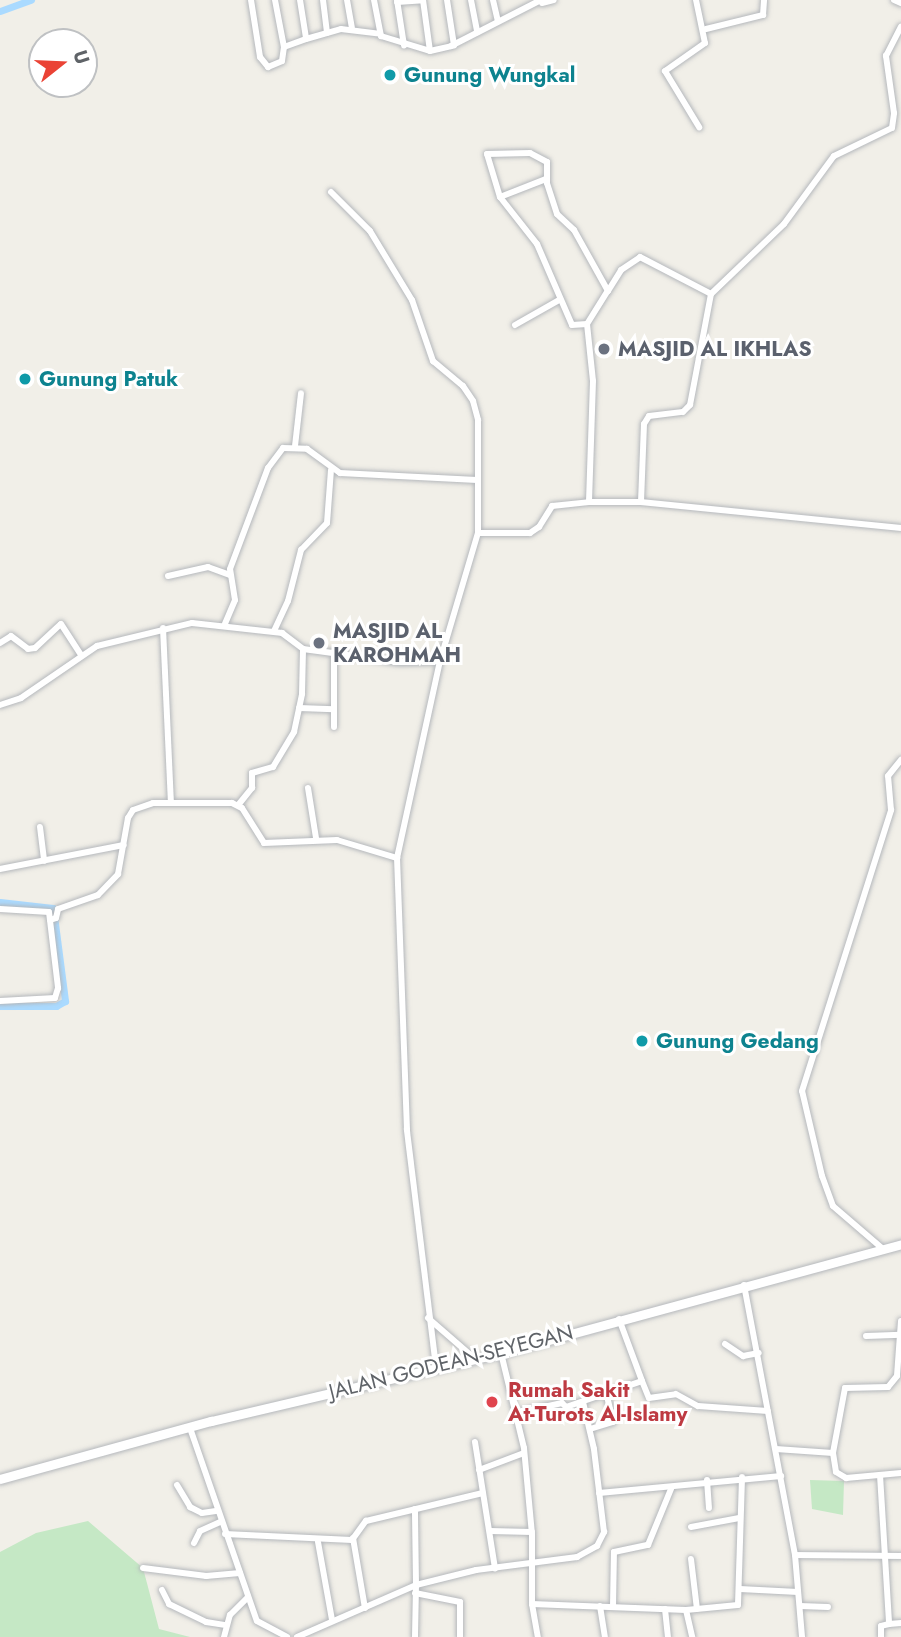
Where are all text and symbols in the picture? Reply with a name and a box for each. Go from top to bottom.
north arrow [28,28,98,98]
text: U [67,46,96,67]
place label: Gunung Wungkal [404,62,575,88]
marker: Gunung Wungkal [382,67,398,83]
place label: MASJID AL IKHLAS [618,336,812,362]
marker: MASJID AL IKHLAS [596,341,612,357]
place label: Gunung Patuk [39,366,178,392]
marker: Gunung Patuk [17,371,33,387]
place label: MASJID AL KAROHMAH [333,618,461,668]
marker: MASJID AL KAROHMAH [311,635,327,651]
place label: Gunung Gedang [656,1028,819,1054]
marker: Gunung Gedang [634,1033,650,1049]
street label: JALAN GODEAN-SEYEGAN [326,1319,576,1405]
place label: Rumah Sakit At-Turots Al-Islamy [508,1377,687,1427]
marker: Rumah Sakit At-Turots Al-Islamy [482,1392,502,1412]

